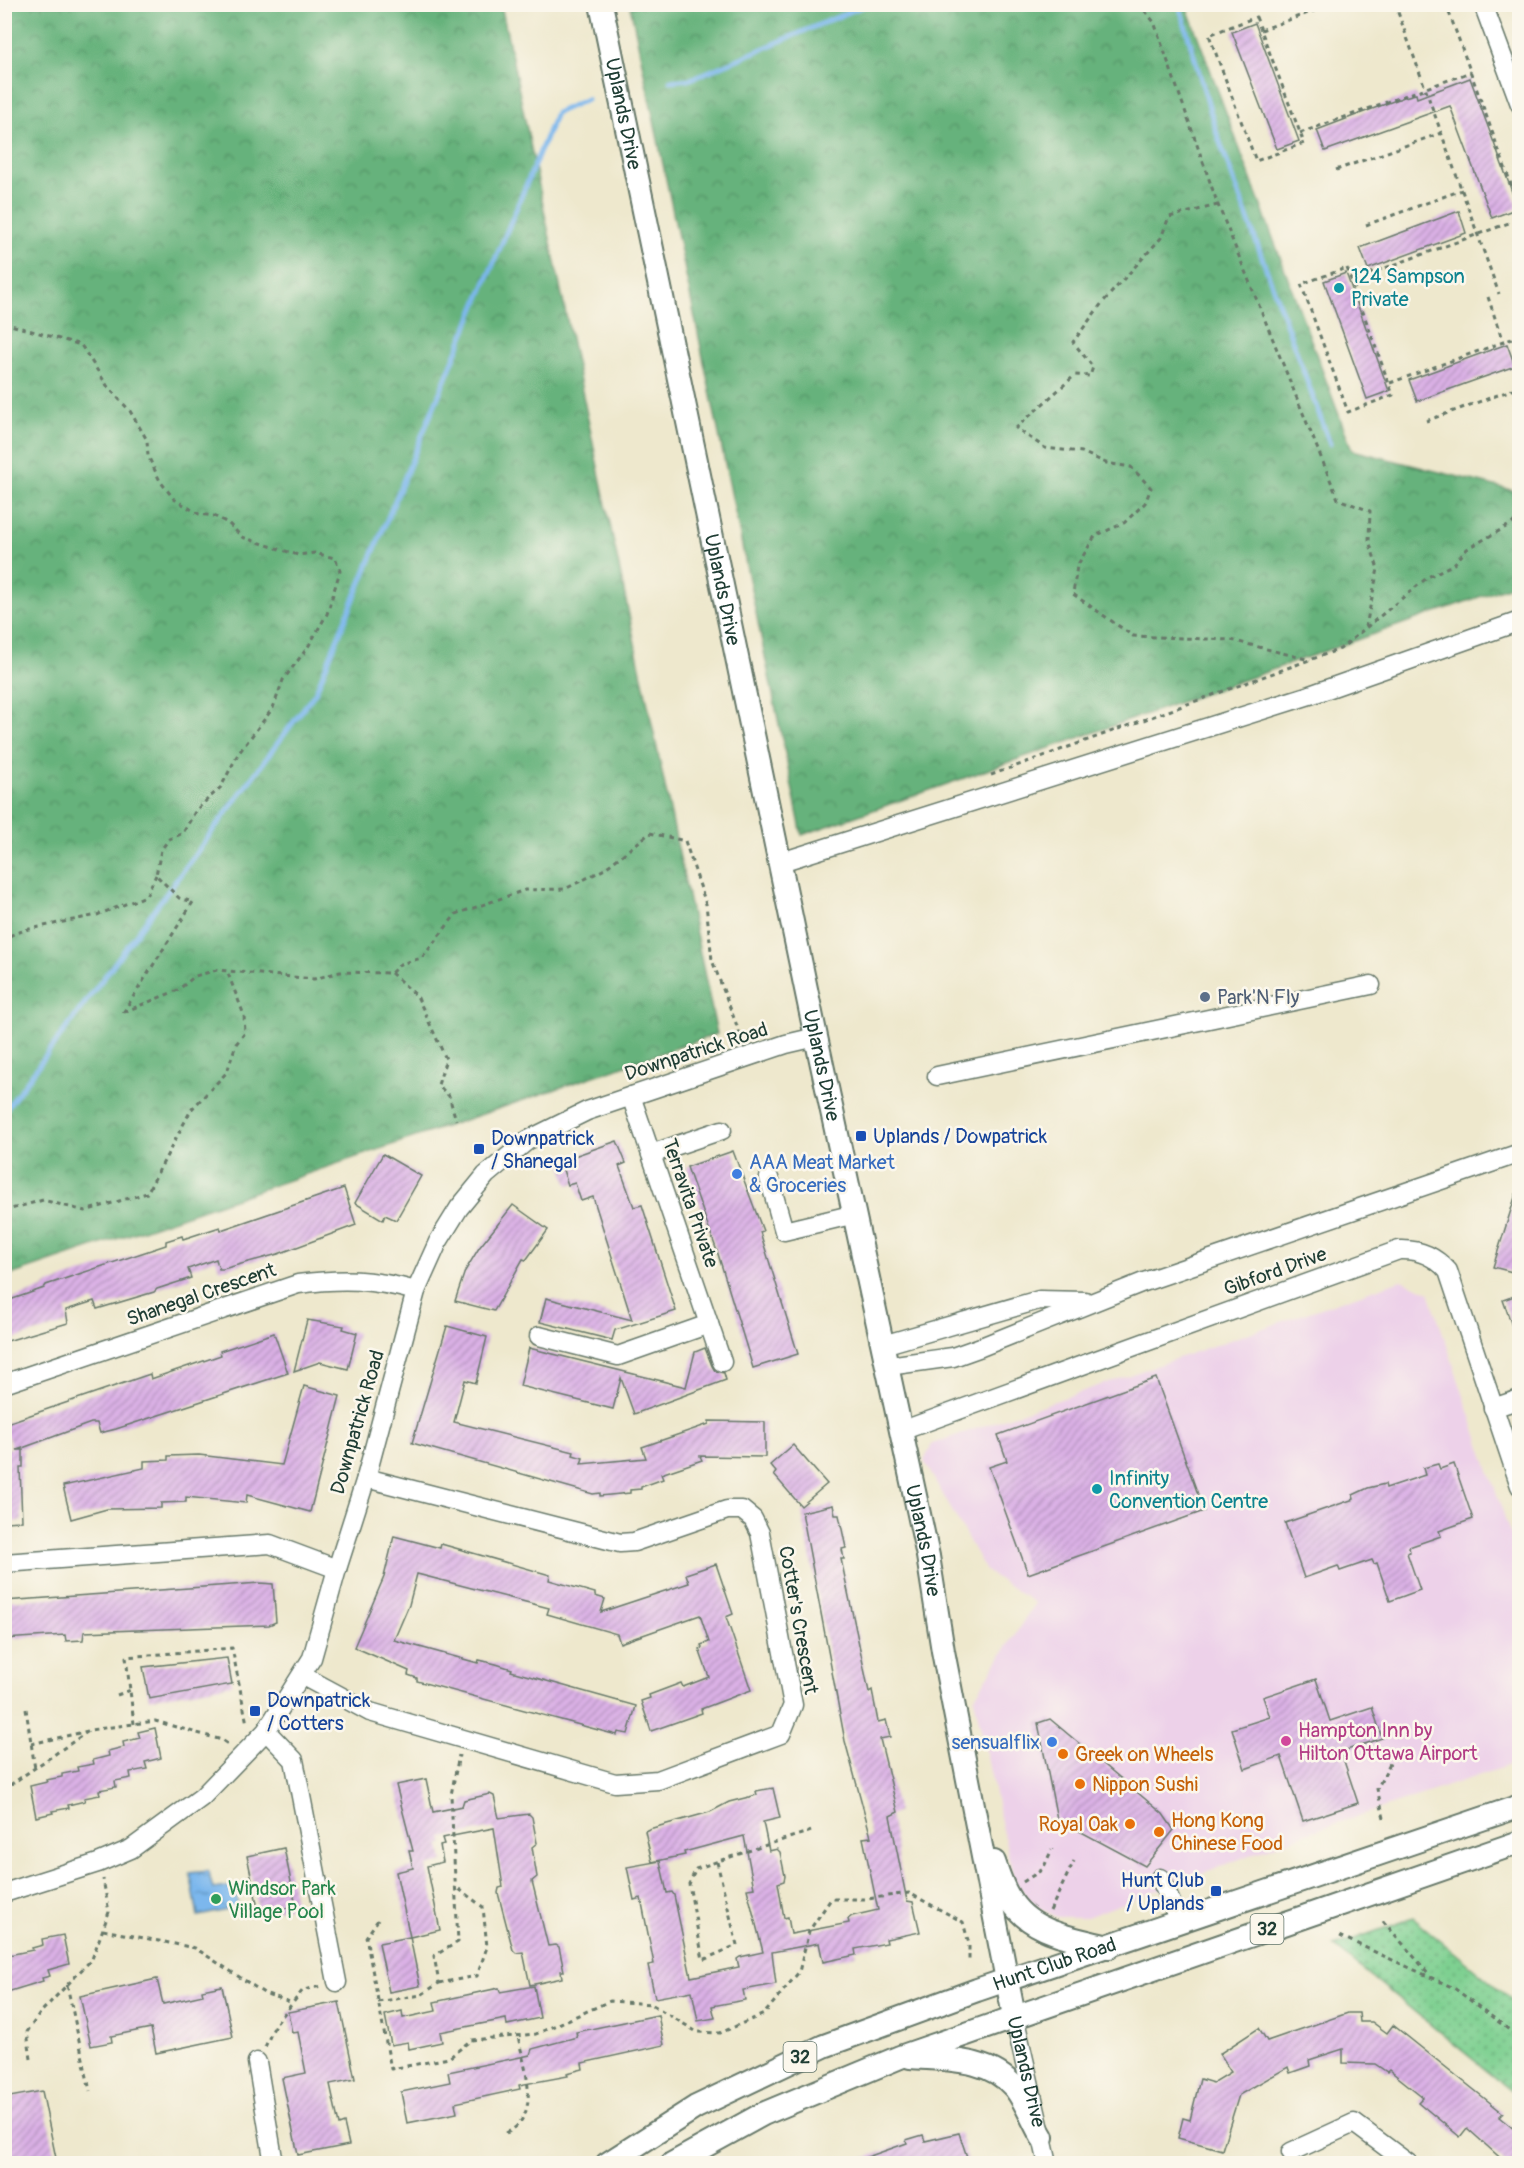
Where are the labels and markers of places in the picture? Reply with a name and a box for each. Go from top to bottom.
place label: 124 Sampson Private [1351,264,1465,312]
marker: 124 Sampson Private [1332,281,1346,295]
place label: Park'N Fly [1217,985,1300,1010]
marker: Park'N Fly [1198,990,1212,1004]
place label: Uplands / Dowpatrick [873,1124,1048,1149]
place label: Downpatrick / Shanegal [491,1126,595,1174]
marker: Uplands / Dowpatrick [854,1129,868,1143]
marker: Downpatrick / Shanegal [472,1142,486,1156]
place label: AAA Meat Market & Groceries [749,1150,896,1198]
marker: AAA Meat Market & Groceries [730,1167,744,1181]
place label: Infinity Convention Centre [1109,1466,1268,1514]
marker: Infinity Convention Centre [1090,1482,1104,1496]
place label: Downpatrick / Cotters [267,1688,371,1736]
marker: Downpatrick / Cotters [248,1704,262,1718]
place label: Hampton Inn by Hilton Ottawa Airport [1298,1718,1478,1766]
place label: sensualflix [952,1730,1040,1755]
marker: Hampton Inn by Hilton Ottawa Airport [1279,1734,1293,1748]
marker: sensualflix [1045,1735,1059,1749]
place label: Greek on Wheels [1075,1742,1214,1767]
marker: Greek on Wheels [1056,1747,1070,1761]
place label: Nippon Sushi [1092,1772,1198,1797]
marker: Nippon Sushi [1073,1777,1087,1791]
place label: Hong Kong Chinese Food [1171,1808,1283,1856]
place label: Royal Oak [1038,1812,1119,1837]
marker: Royal Oak [1123,1817,1137,1831]
marker: Hong Kong Chinese Food [1152,1825,1166,1839]
place label: Hunt Club / Uplands [1121,1868,1204,1916]
place label: Windsor Park Village Pool [228,1876,336,1924]
marker: Hunt Club / Uplands [1209,1884,1223,1898]
marker: Windsor Park Village Pool [209,1892,223,1906]

